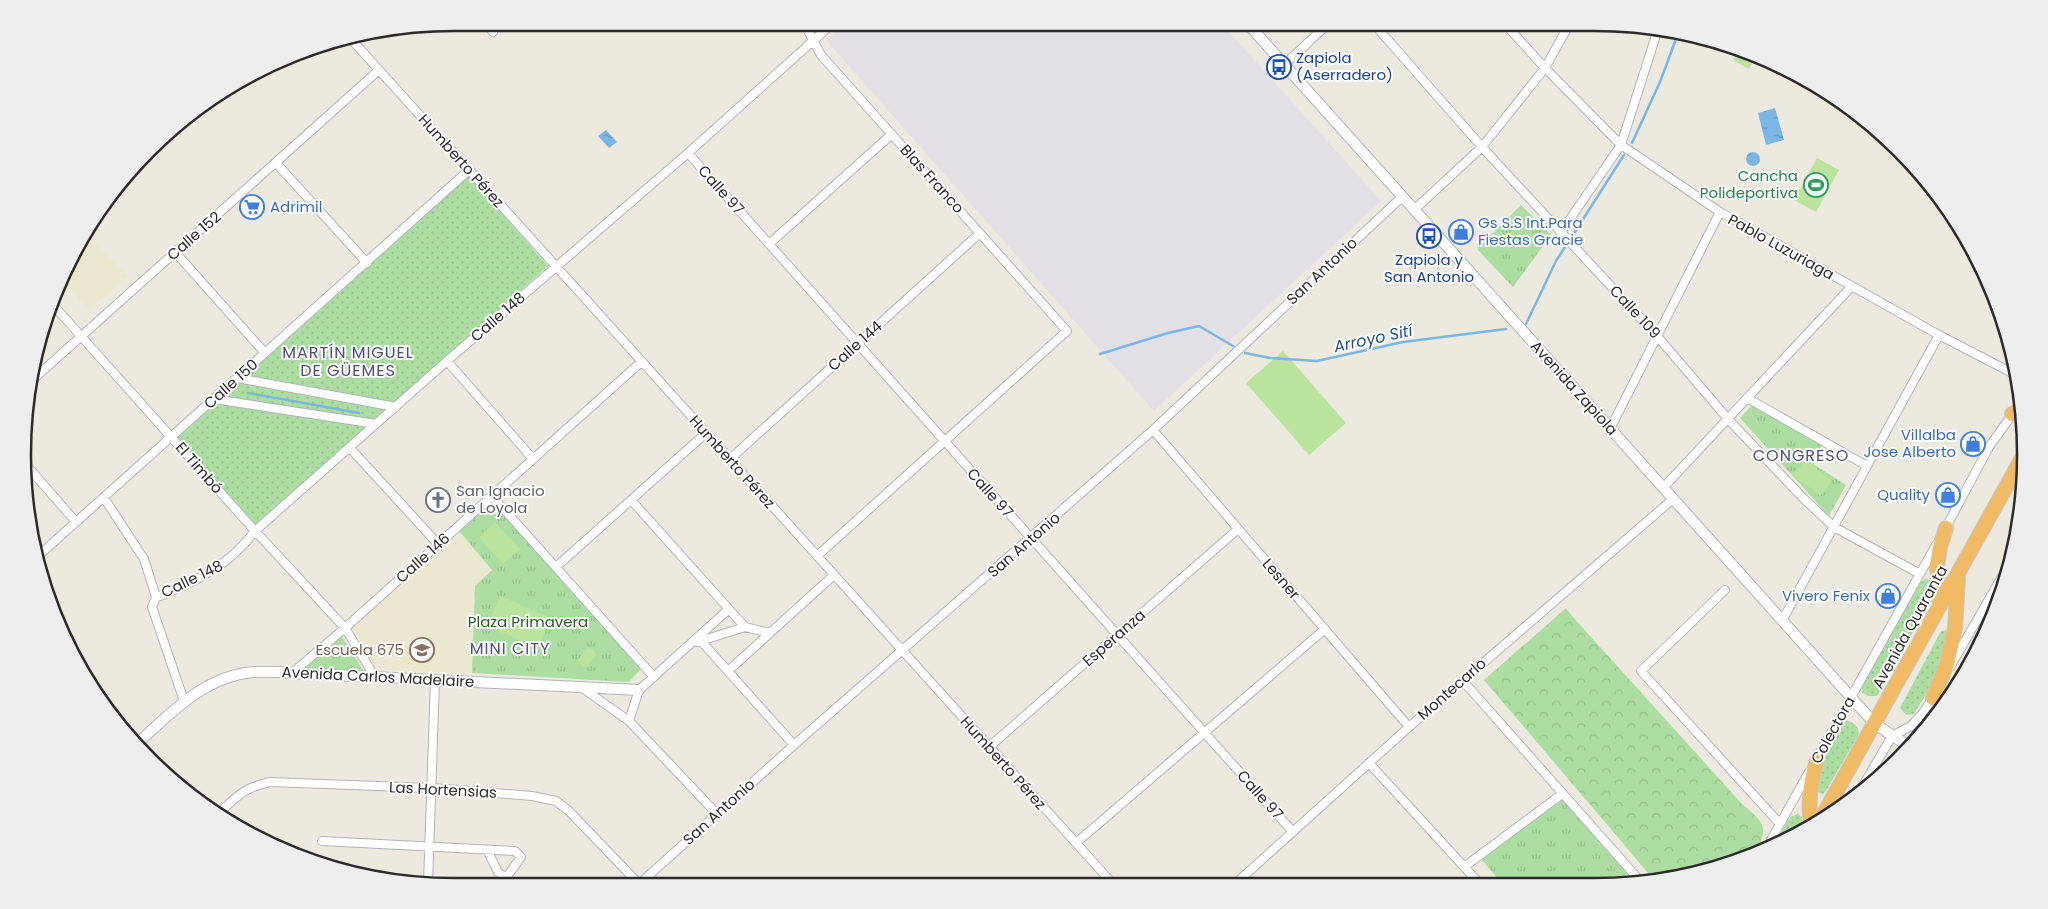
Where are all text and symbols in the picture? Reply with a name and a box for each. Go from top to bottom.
place label: Zapiola (Aserradero) [1296,47,1393,85]
bus stop icon: Zapiola (Aserradero) [1266,54,1292,80]
street label: Humberto Pérez [414,109,509,212]
street label: Blas Franco [896,140,969,218]
street label: Calle 97 [693,160,749,219]
place label: Cancha Polideportiva [1700,165,1798,203]
sports icon: Cancha Polideportiva [1803,172,1829,198]
supermarket icon: Adrimil [239,194,265,220]
place label: Adrimil [270,196,322,217]
street label: Calle 152 [162,206,225,265]
street label: Pablo Luzuriaga [1724,209,1838,284]
place label: Gs S.S Int.Para Fiestas Gracie [1478,212,1583,250]
shop icon: Gs S.S Int.Para Fiestas Gracie [1448,219,1474,245]
bus stop icon: Zapiola y San Antonio [1416,223,1442,249]
street label: San Antonio [1282,232,1362,309]
place label: Zapiola y San Antonio [1384,249,1474,287]
street label: Calle 109 [1605,280,1666,343]
street label: Calle 148 [466,287,530,346]
street label: Calle 144 [823,316,886,376]
water label: Arroyo Sití [1331,319,1416,358]
street label: Avenida Zapiola [1526,336,1623,440]
district label: MARTÍN MIGUEL DE GÜEMES [282,341,414,382]
street label: Calle 150 [199,354,262,414]
street label: Humberto Pérez [685,410,780,513]
place label: Villalba Jose Alberto [1863,424,1956,462]
shop icon: Villalba Jose Alberto [1960,431,1986,457]
street label: El Timbó [171,437,228,498]
district label: CONGRESO [1753,444,1849,467]
street label: Calle 97 [962,463,1018,522]
place label: San Ignacio de Loyola [456,480,545,518]
shop icon: Quality [1935,482,1961,508]
place label: Quality [1877,484,1931,505]
church icon: San Ignacio de Loyola [425,487,451,513]
street label: San Antonio [983,507,1065,582]
street label: Calle 146 [391,528,454,588]
street label: Lesner [1258,554,1305,604]
street label: Calle 148 [157,555,226,602]
street label: Avenida Quaranta [1867,561,1952,692]
shop icon: Vivero Fenix [1875,583,1901,609]
place label: Vivero Fenix [1782,585,1870,606]
street label: Esperanza [1078,604,1150,671]
park label: Plaza Primavera [468,611,588,632]
school or university icon: Escuela 675 [409,637,435,663]
district label: MINI CITY [470,637,550,660]
place label: Escuela 675 [315,639,404,660]
street label: Montecarlo [1413,653,1491,724]
street label: Avenida Carlos Madelaire [281,661,475,692]
street label: Colectora [1805,692,1860,767]
street label: Humberto Pérez [956,711,1051,814]
street label: Calle 97 [1232,765,1288,824]
street label: San Antonio [678,774,759,850]
street label: Las Hortensias [389,776,498,803]

